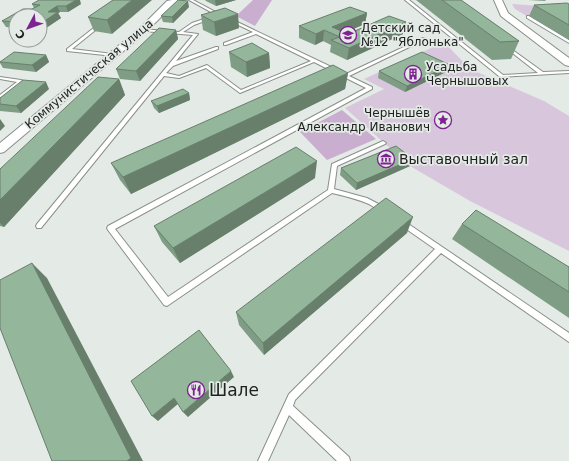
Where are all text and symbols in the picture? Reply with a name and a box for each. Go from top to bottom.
north arrow [8,8,48,48]
street label: Коммунистическая улица [22,16,156,132]
place label: Детский сад №12 "Яблонька" [361,21,464,49]
school or university icon: Детский сад №12 "Яблонька" [338,25,358,45]
text: С [13,27,28,42]
place label: Усадьба Чернышовых [426,60,509,88]
building icon: Усадьба Чернышовых [403,64,423,84]
place label: Чернышёв Александр Иванович [297,106,430,134]
place icon: Чернышёв Александр Иванович [433,110,453,130]
museum icon: Выставочный зал [376,149,396,169]
place label: Выставочный зал [399,151,528,167]
restaurant icon: Шале [186,380,206,400]
place label: Шале [209,380,259,400]

